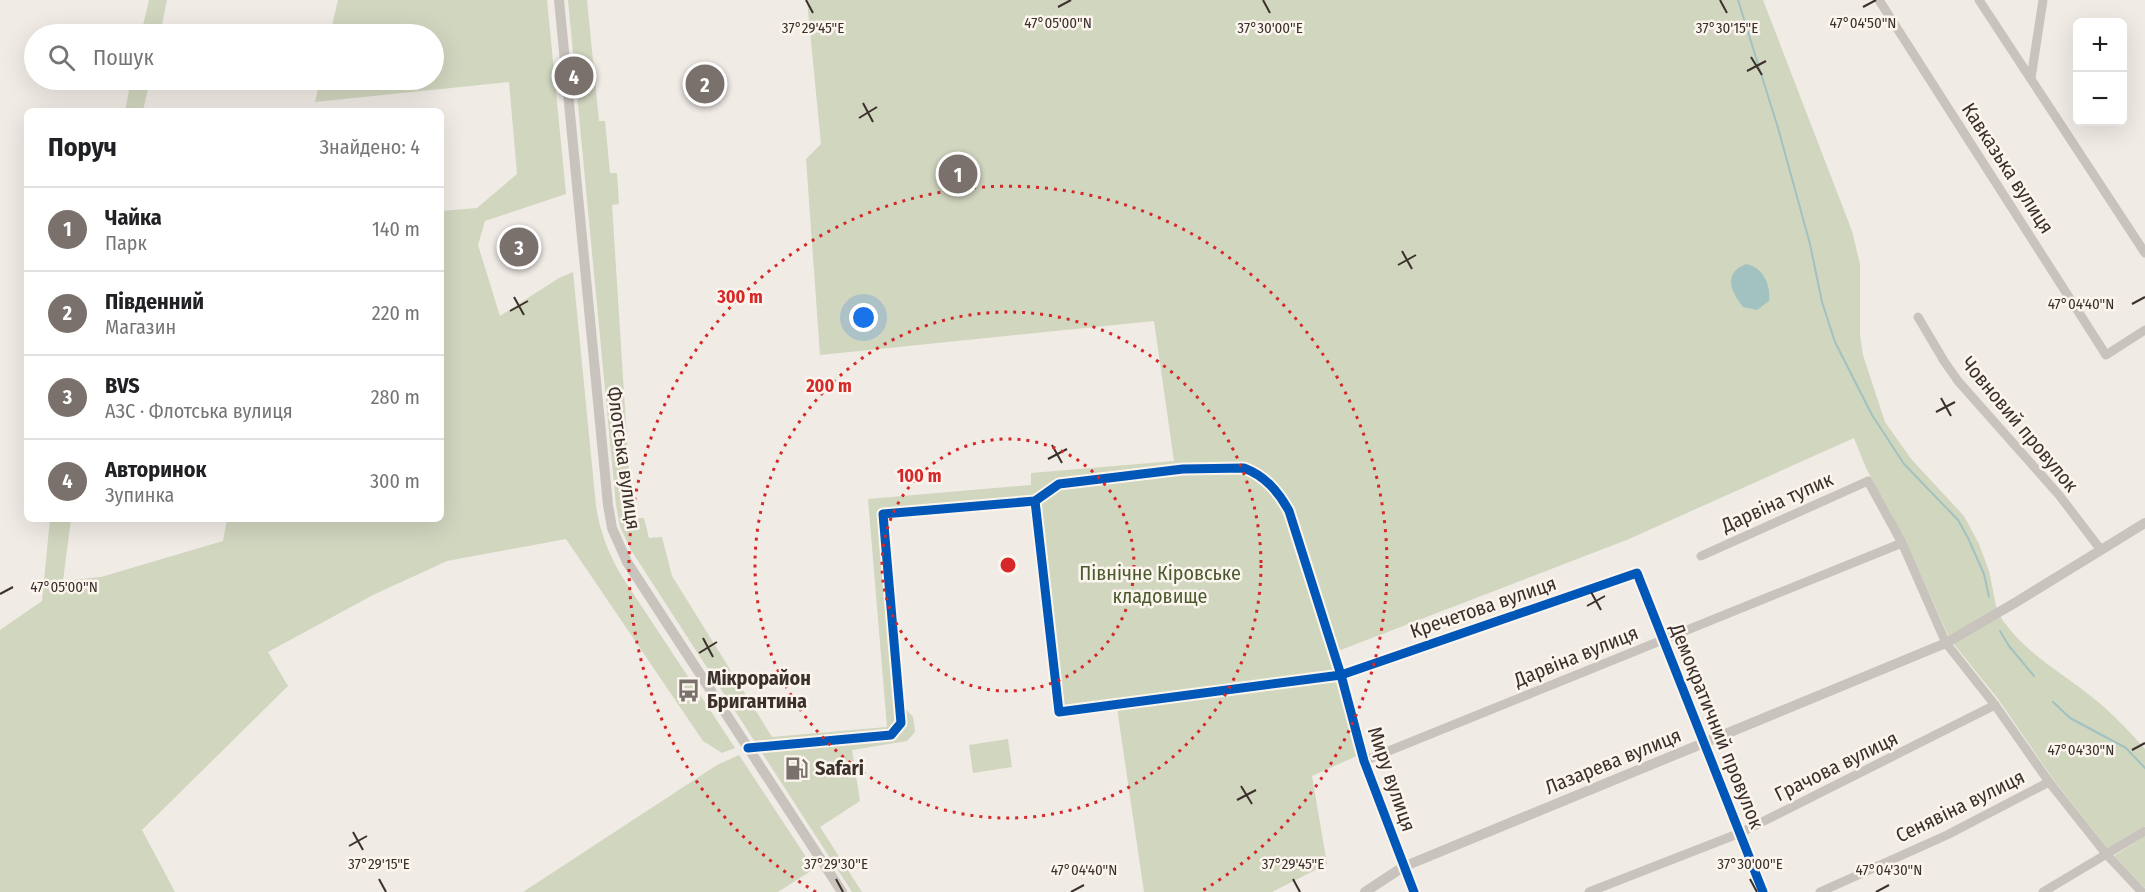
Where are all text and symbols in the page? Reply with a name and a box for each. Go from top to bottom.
text: 47°05'00"N [1024,14,1092,32]
text: 47°04'50"N [1830,14,1896,32]
map controls [2073,18,2127,126]
button: + [2073,18,2127,72]
text: 37°29'45"E [782,19,844,37]
text: 37°30'00"E [1237,19,1303,37]
text: 37°30'15"E [1696,19,1758,37]
search box [24,24,444,90]
icon: search [45,41,78,74]
text: Пошук [93,44,154,71]
pin: 4 [554,54,594,98]
pin: 2 [686,62,724,106]
button: − [2073,72,2127,126]
street label: Кавказька вулиця [1957,98,2059,238]
text: Поруч [48,132,117,163]
text: Знайдено: 4 [320,135,420,159]
pin: 1 [938,152,978,196]
text: Чайка [105,204,162,231]
text: 1 [63,217,72,241]
text: 140 m [372,217,420,241]
pin: 3 [500,224,538,270]
text: Парк [105,231,147,255]
text: 300 m [716,286,763,308]
text: Південний [105,288,204,315]
text: 47°04'40"N [2048,295,2114,313]
text: 2 [63,301,72,325]
text: 220 m [372,301,420,325]
your location [849,303,878,332]
text: Магазин [105,315,176,339]
street label: Човновий провулок [1956,351,2084,497]
text: BVS [105,372,140,399]
text: 200 m [805,375,852,397]
text: 3 [63,385,72,409]
text: 280 m [371,385,420,409]
street label: Флотська вулиця [602,385,646,531]
text: АЗС · Флотська вулиця [105,399,293,423]
text: Авторинок [105,456,206,483]
text: 100 m [897,465,941,487]
street label: Дарвіна тупик [1717,466,1837,538]
text: 4 [62,469,73,493]
text: 300 m [370,469,420,493]
text: Зупинка [105,483,174,507]
centre of rings [998,555,1018,575]
park label: Північне Кіровське кладовище [1079,561,1241,608]
street label: Кречетова вулиця [1407,571,1559,643]
text: 47°05'00"N [30,578,98,596]
street label: Демократичний провулок [1664,619,1769,833]
street label: Дарвіна вулиця [1509,620,1642,692]
place label: Мікрорайон Бригантина [707,666,811,713]
bus stop icon: Мікрорайон Бригантина [676,677,702,703]
street label: Миру вулиця [1363,723,1421,835]
street label: Лазарева вулиця [1541,723,1685,799]
street label: Грачова вулиця [1770,726,1902,806]
text: 47°04'30"N [2048,741,2114,759]
fuel station icon: Safari [784,755,810,781]
place label: Safari [815,756,864,780]
street label: Сенявіна вулиця [1892,764,2028,848]
text: 37°29'15"E [348,855,410,873]
text: 37°29'30"E [804,855,868,873]
text: 37°29'45"E [1262,855,1324,873]
text: 37°30'00"E [1717,855,1783,873]
text: 47°04'40"N [1051,861,1117,879]
text: 47°04'30"N [1856,861,1922,879]

